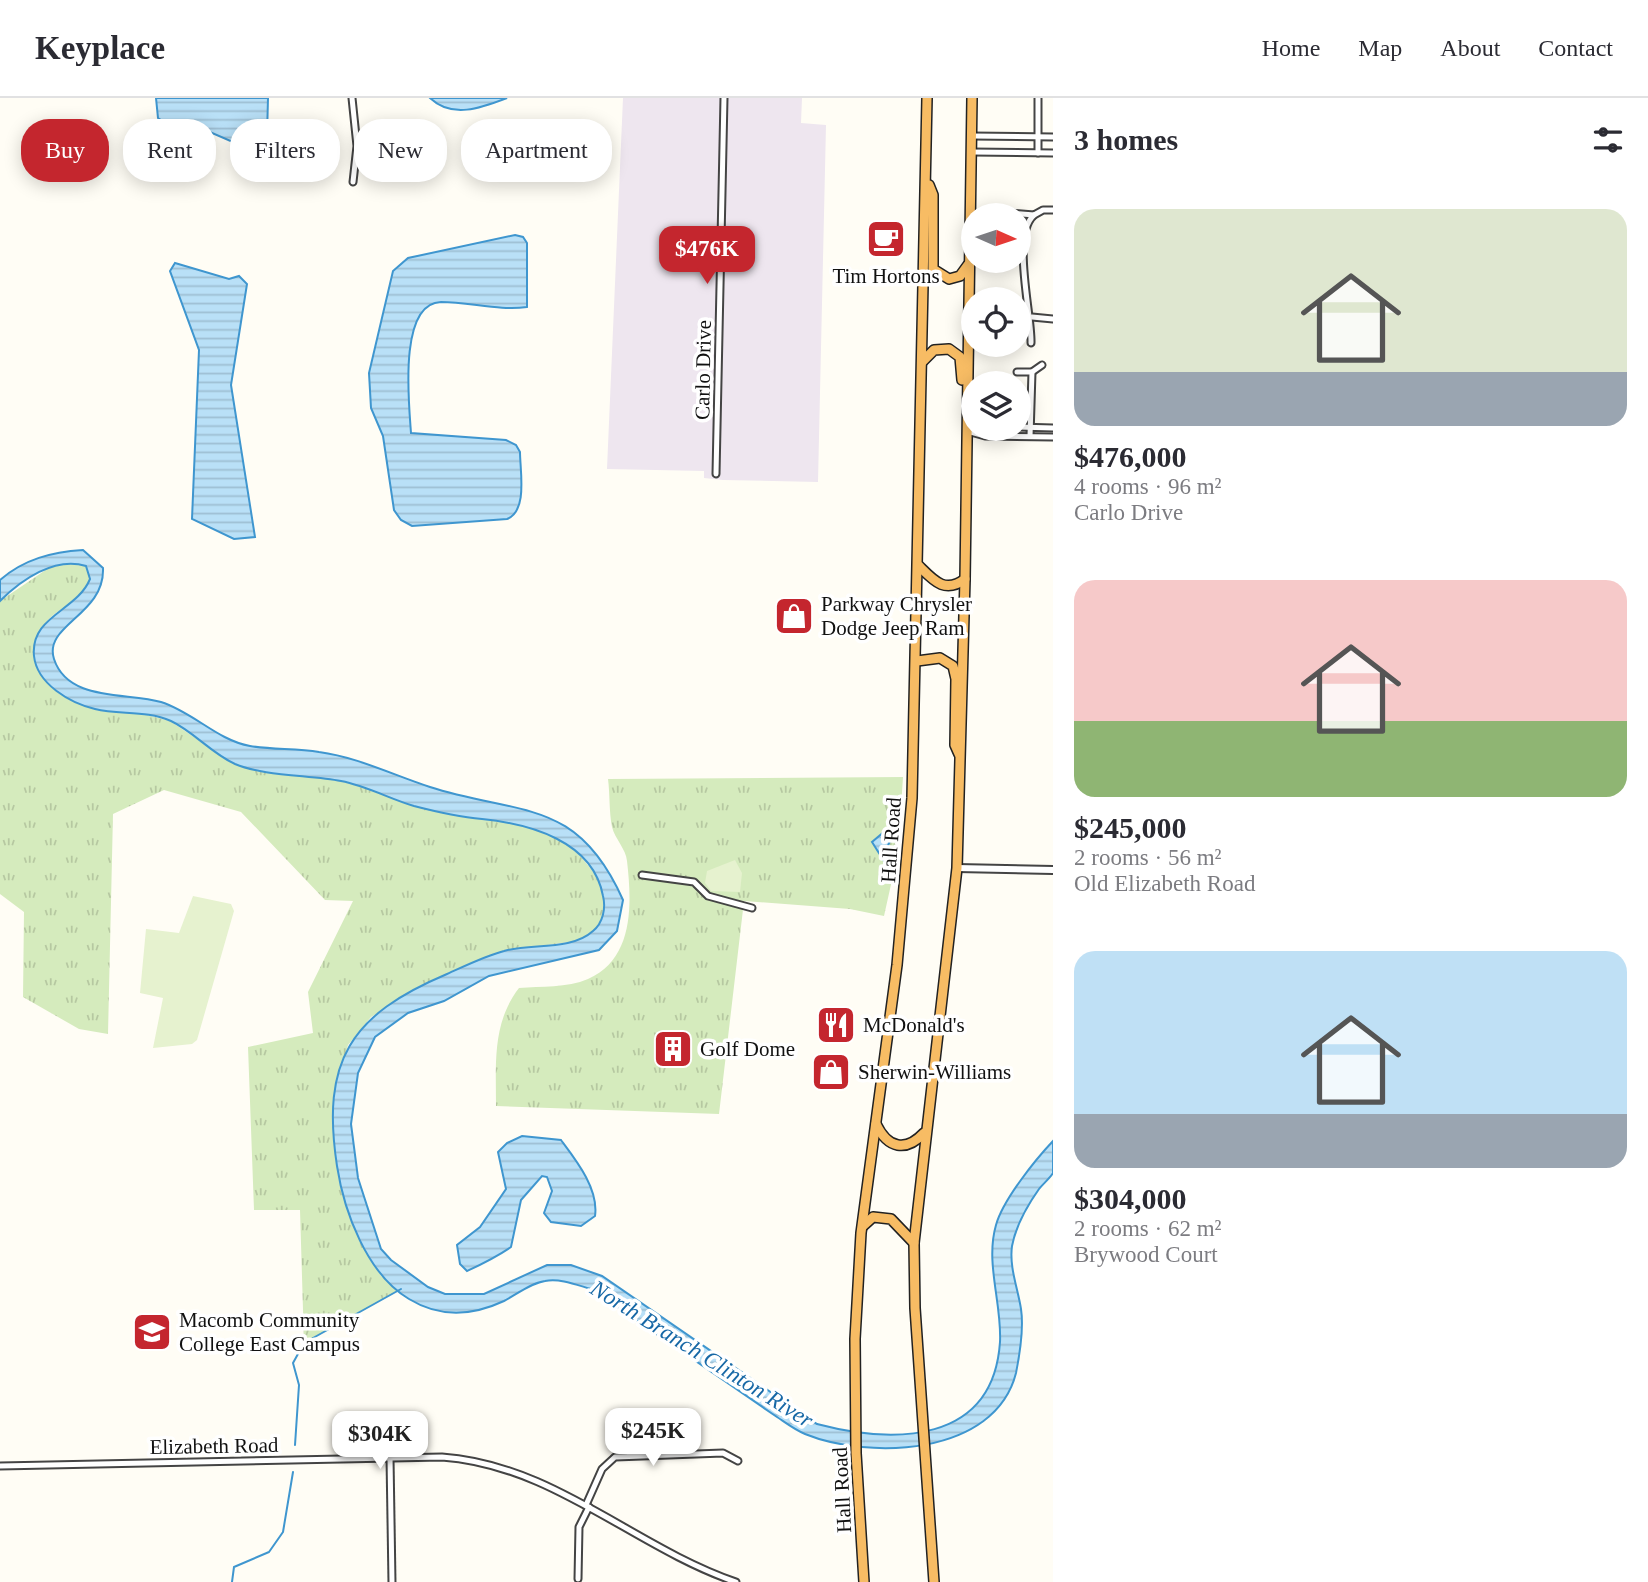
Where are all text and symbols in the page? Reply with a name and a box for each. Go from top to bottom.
text: Keyplace [35,30,165,66]
text: Home [1262,35,1320,61]
text: Map [1358,35,1402,61]
text: About [1440,35,1500,61]
text: Contact [1538,35,1613,61]
chip: Buy [21,119,109,182]
chip: Rent [123,119,216,182]
chip: Filters [230,119,340,182]
chip: New [354,119,447,182]
chip: Apartment [461,119,612,182]
icon: filters [1589,121,1627,159]
text: 3 homes [1074,123,1178,156]
north arrow [961,203,1031,273]
map controls [961,203,1031,441]
cafe icon: Tim Hortons [865,218,907,260]
pin: $476K [658,226,756,286]
text: $476K [675,236,739,261]
icon: home [1288,255,1414,381]
place label: Tim Hortons [832,264,940,288]
button: locate [961,287,1031,357]
street label: Carlo Drive [690,320,716,420]
button: layers [961,371,1031,441]
text: $476,000 [1074,440,1187,473]
text: 4 rooms · 96 m² [1074,474,1221,499]
text: Carlo Drive [1074,500,1183,525]
place label: Parkway Chrysler Dodge Jeep Ram [821,592,972,640]
shop icon: Parkway Chrysler Dodge Jeep Ram [773,595,815,637]
icon: home [1288,626,1414,752]
street label: Hall Road [876,796,906,884]
text: $245,000 [1074,811,1187,844]
text: 2 rooms · 56 m² [1074,845,1221,870]
text: Old Elizabeth Road [1074,871,1255,896]
icon: home [1288,997,1414,1123]
restaurant icon: McDonald's [815,1004,857,1046]
place label: McDonald's [863,1013,965,1037]
building icon: Golf Dome [652,1028,694,1070]
place label: Golf Dome [700,1037,795,1061]
shop icon: Sherwin-Williams [810,1051,852,1093]
place label: Sherwin-Williams [858,1060,1011,1084]
text: $304,000 [1074,1182,1187,1215]
text: 2 rooms · 62 m² [1074,1216,1221,1241]
text: Brywood Court [1074,1242,1218,1267]
water label: North Branch Clinton River [585,1275,819,1433]
place label: Macomb Community College East Campus [179,1308,360,1356]
school or university icon: Macomb Community College East Campus [131,1311,173,1353]
pin: $245K [604,1408,702,1468]
pin: $304K [331,1412,429,1471]
text: $245K [621,1418,685,1443]
text: $304K [348,1421,412,1446]
street label: Elizabeth Road [149,1433,279,1459]
street label: Hall Road [828,1446,856,1533]

